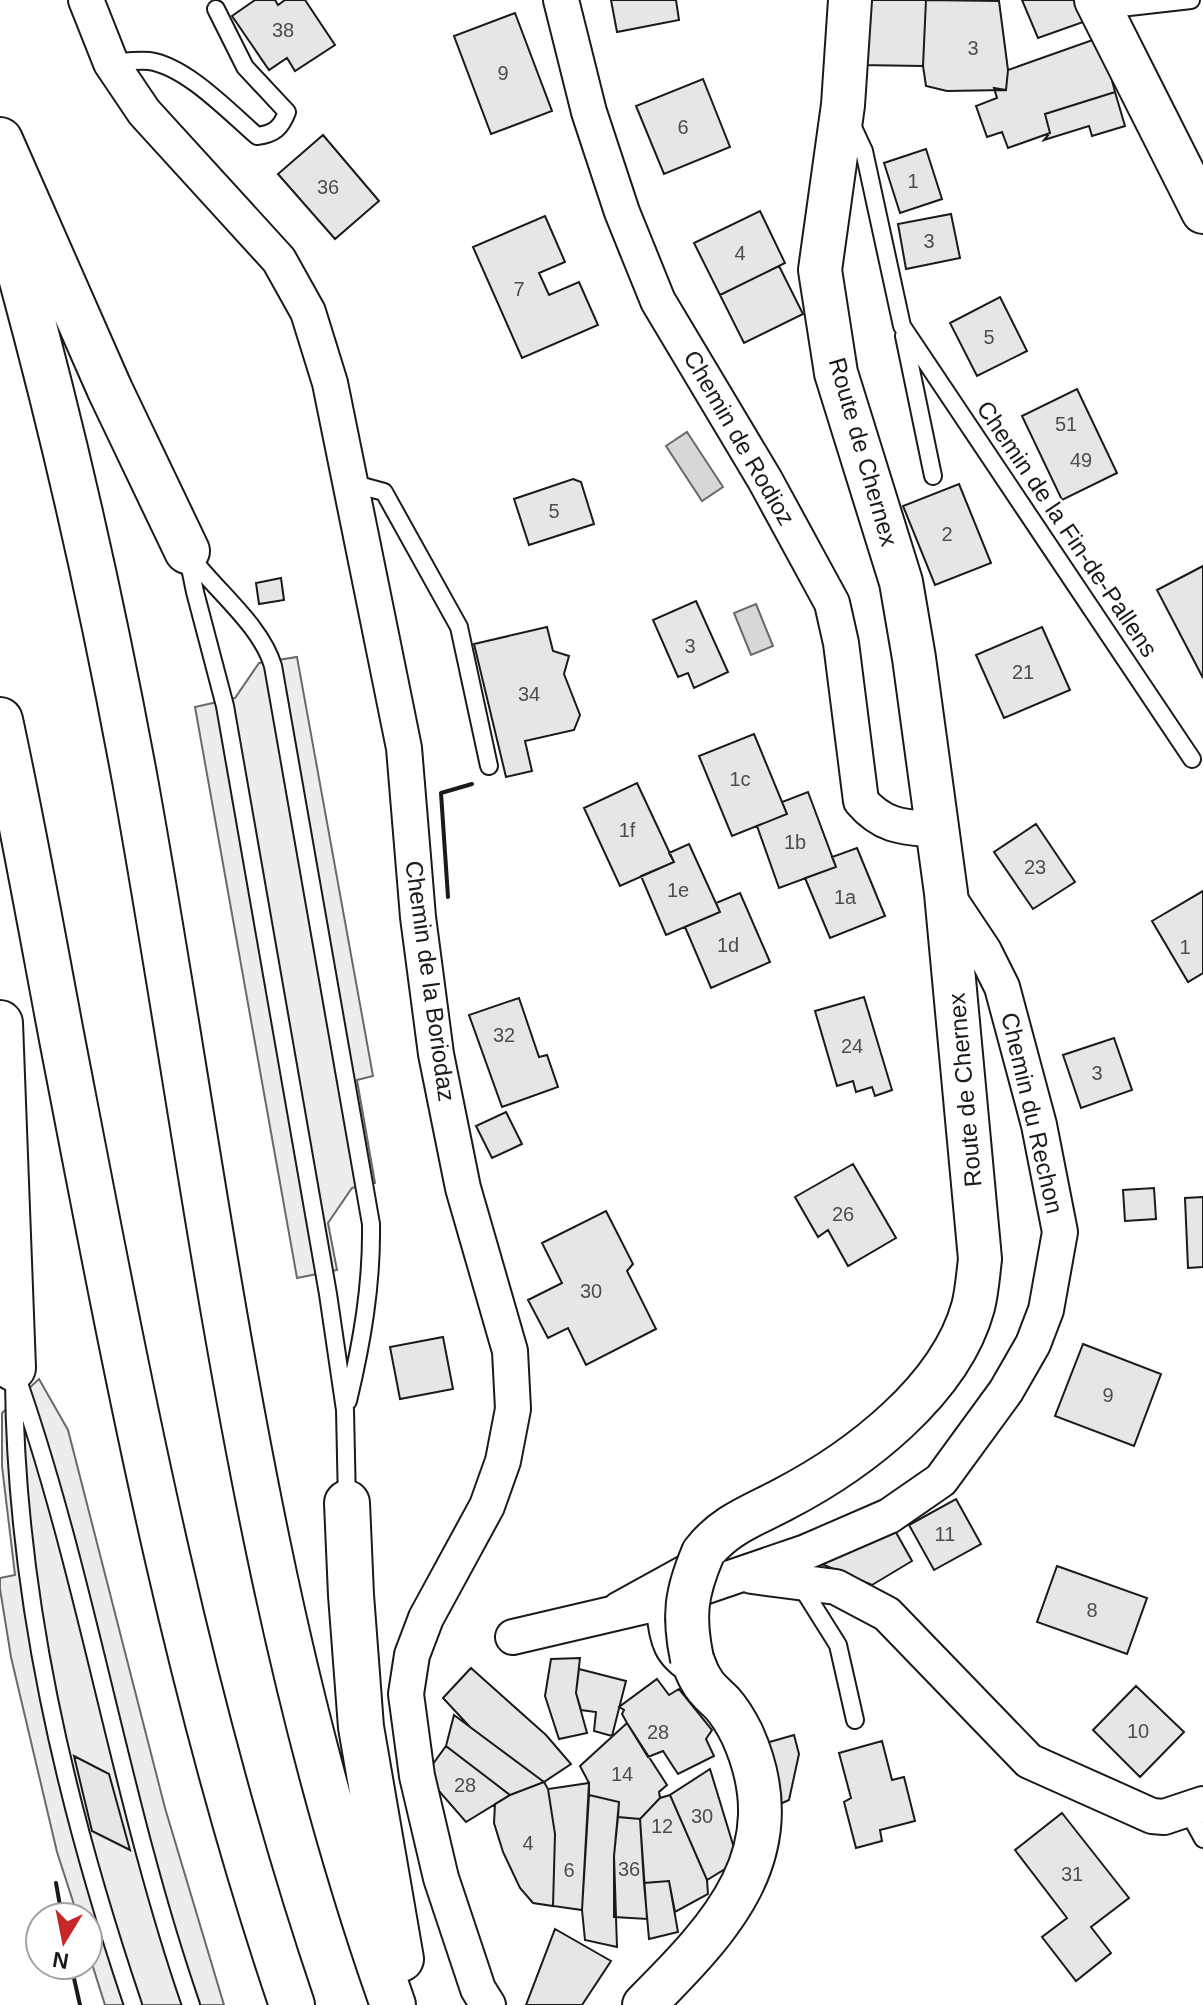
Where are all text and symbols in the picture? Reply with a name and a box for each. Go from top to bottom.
house number: 38 [272,19,294,41]
house number: 3 [967,37,979,59]
house number: 9 [497,62,509,84]
house number: 6 [677,116,689,138]
house number: 1 [907,170,919,192]
house number: 36 [317,176,339,198]
house number: 3 [923,230,935,252]
house number: 4 [734,242,746,264]
house number: 7 [513,278,525,300]
house number: 5 [983,326,995,348]
street label: Chemin de Rodioz [678,346,800,530]
street label: Route de Chernex [824,355,903,549]
street label: Chemin de la Fin-de-Pallens [972,396,1163,662]
house number: 51 [1055,413,1077,435]
house number: 49 [1070,449,1092,471]
house number: 5 [548,500,560,522]
house number: 2 [941,523,953,545]
house number: 3 [684,635,696,657]
house number: 21 [1012,661,1034,683]
house number: 34 [518,683,540,705]
house number: 1c [729,768,751,790]
house number: 1f [619,819,636,841]
house number: 1b [784,831,806,853]
house number: 23 [1024,856,1046,878]
street label: Chemin de la Boriodaz [400,859,461,1103]
house number: 1e [667,879,689,901]
house number: 1a [834,886,857,908]
house number: 1d [717,934,739,956]
house number: 1 [1179,936,1191,958]
street label: Route de Chernex [943,992,986,1188]
street label: Chemin du Rechon [996,1010,1069,1216]
house number: 32 [493,1024,515,1046]
house number: 24 [841,1035,863,1057]
house number: 3 [1091,1062,1103,1084]
house number: 26 [832,1203,854,1225]
house number: 30 [580,1280,602,1302]
house number: 9 [1102,1384,1114,1406]
house number: 11 [935,1523,955,1545]
house number: 8 [1086,1599,1098,1621]
house number: 10 [1127,1720,1149,1742]
house number: 28 [647,1721,669,1743]
house number: 14 [611,1763,633,1785]
house number: 28 [454,1774,476,1796]
house number: 30 [691,1805,713,1827]
house number: 12 [651,1815,673,1837]
house number: 4 [522,1832,534,1854]
house number: 36 [618,1858,640,1880]
house number: 6 [563,1859,575,1881]
house number: 31 [1061,1863,1083,1885]
north arrow [24,1901,104,1981]
text: N [51,1947,71,1974]

